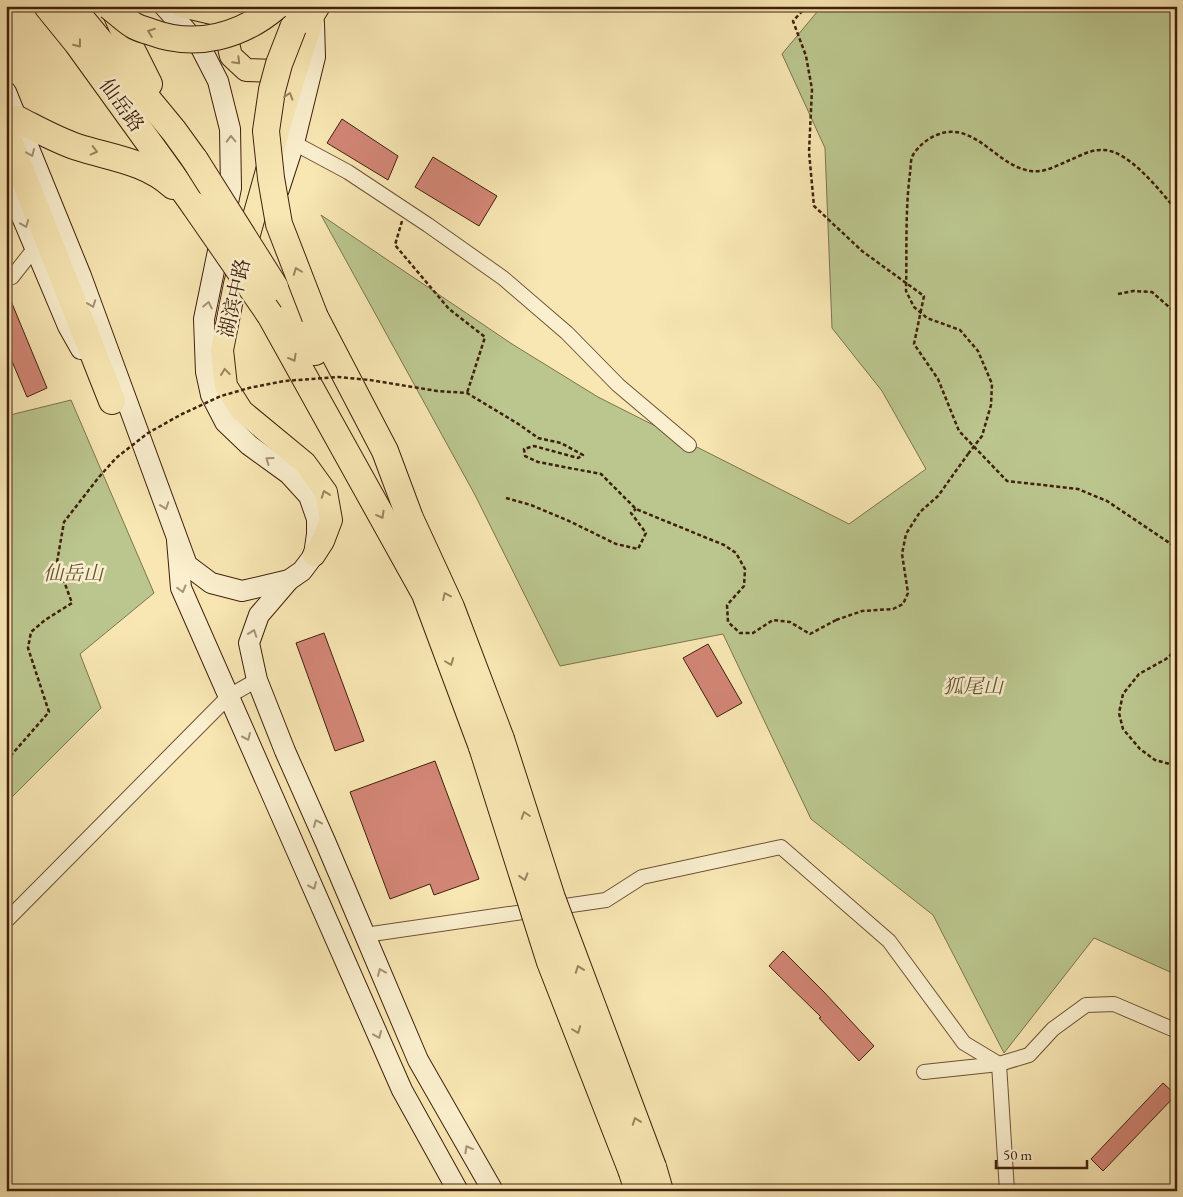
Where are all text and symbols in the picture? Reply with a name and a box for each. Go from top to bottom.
one-way arrow [147,28,156,38]
one-way arrow [72,38,80,47]
one-way arrow [231,55,240,64]
street label: 仙岳路 [94,73,150,137]
one-way arrow [283,92,293,100]
one-way arrow [225,135,236,143]
one-way arrow [90,145,98,156]
one-way arrow [25,148,35,157]
one-way arrow [19,220,29,228]
street label: 湖滨中路 [212,256,256,340]
one-way arrow [293,267,303,276]
one-way arrow [86,299,96,308]
one-way arrow [202,300,212,309]
one-way arrow [287,353,297,362]
one-way arrow [220,367,231,375]
one-way arrow [265,457,275,466]
one-way arrow [321,490,331,499]
one-way arrow [159,502,169,510]
one-way arrow [375,510,385,519]
park label: 仙岳山 [43,560,105,586]
one-way arrow [177,584,187,592]
one-way arrow [442,592,452,601]
one-way arrow [247,629,257,637]
one-way arrow [444,657,454,665]
park label: 狐尾山 [943,673,1005,699]
one-way arrow [241,732,252,741]
one-way arrow [521,812,531,820]
one-way arrow [313,819,323,828]
one-way arrow [518,872,528,881]
one-way arrow [307,881,318,890]
one-way arrow [575,965,585,974]
one-way arrow [376,968,387,977]
one-way arrow [571,1025,581,1034]
one-way arrow [372,1030,383,1039]
one-way arrow [632,1117,642,1126]
scale bar [996,1137,1087,1169]
one-way arrow [464,1145,474,1154]
text: 50 m [1003,1145,1032,1164]

